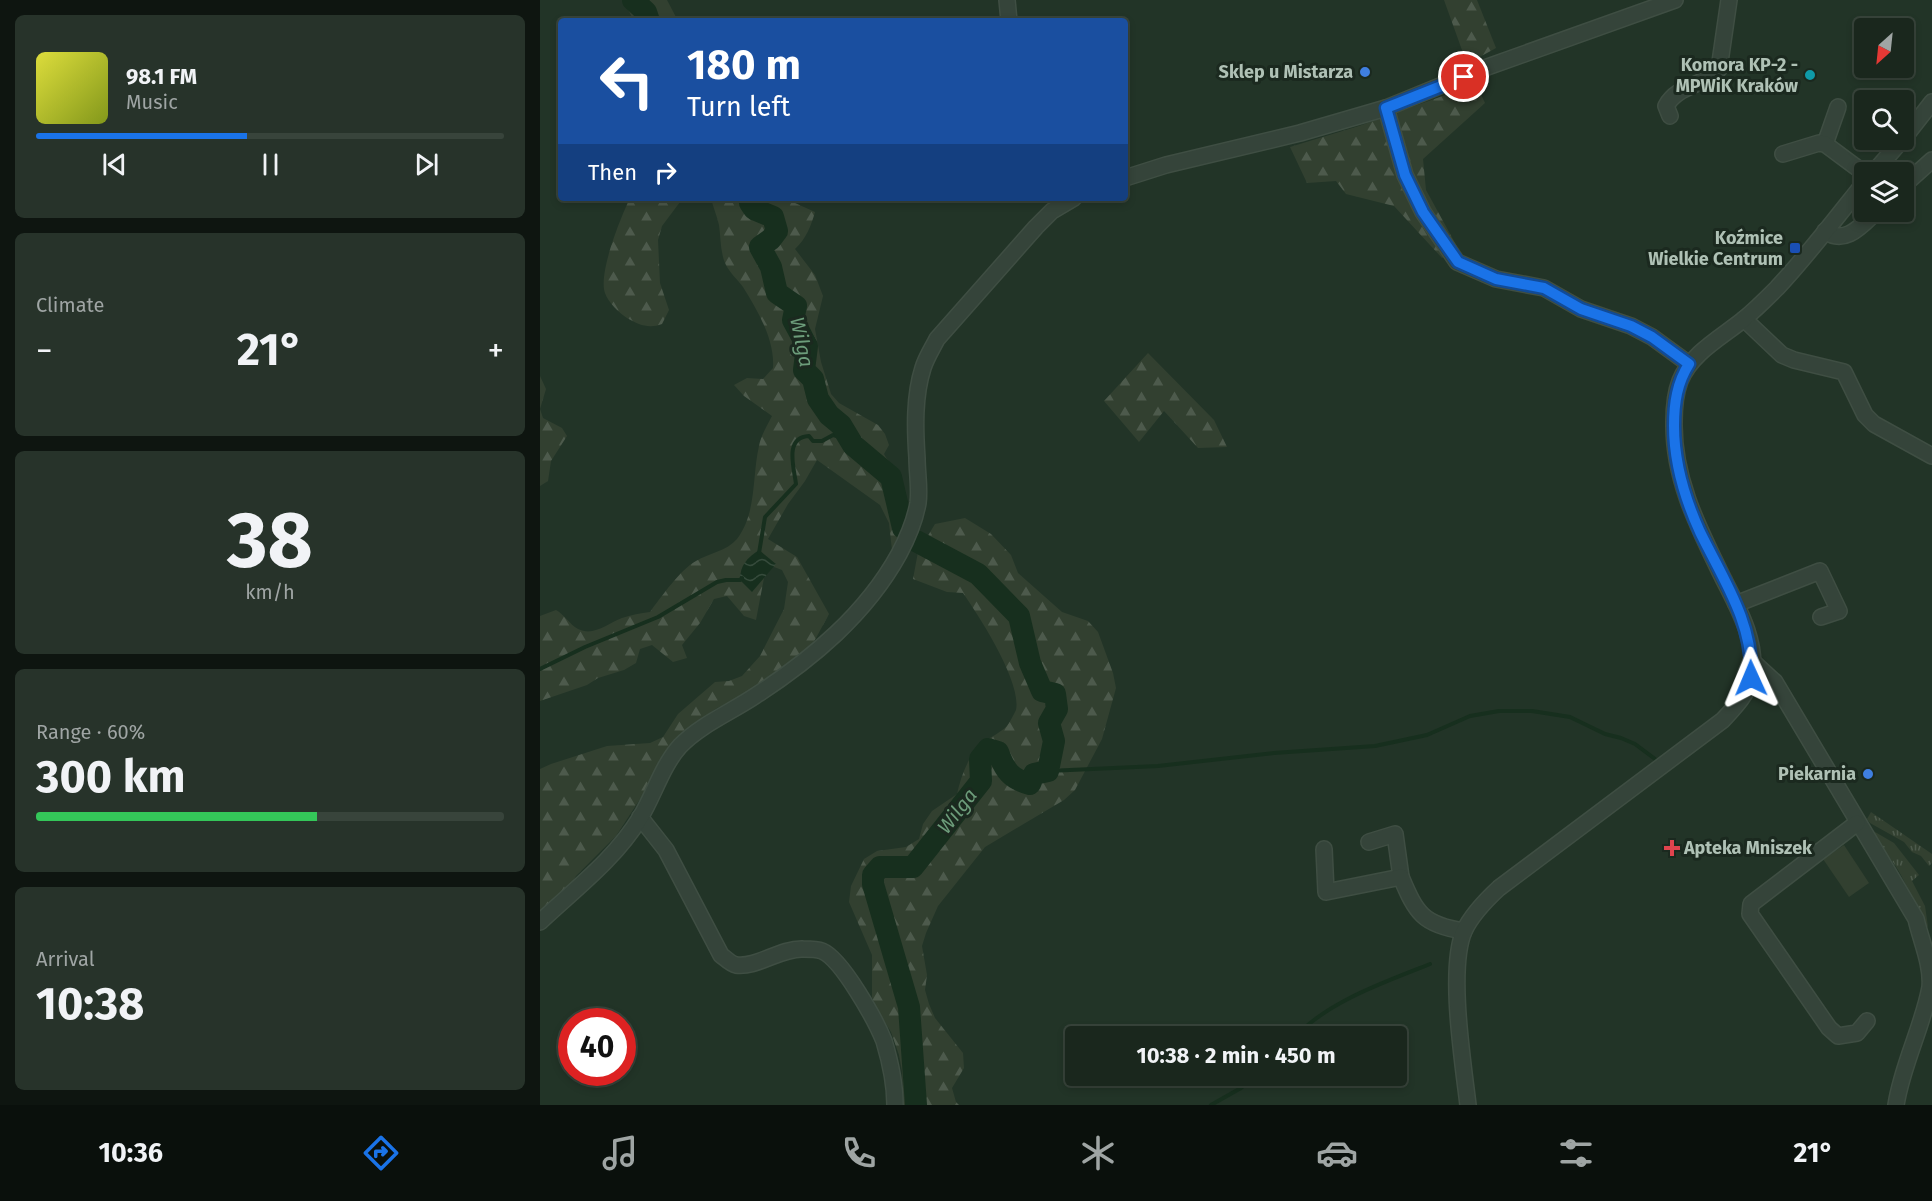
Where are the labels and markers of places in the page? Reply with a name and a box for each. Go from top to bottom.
pin [1438,51,1489,102]
place label: Komora KP-2 - MPWiK Kraków [1676,54,1799,97]
place label: Sklep u Mistarza [1219,61,1353,83]
marker: Sklep u Mistarza [1358,65,1372,79]
marker: Komora KP-2 - MPWiK Kraków [1803,68,1817,82]
place label: Koźmice Wielkie Centrum [1648,227,1783,270]
marker: Koźmice Wielkie Centrum [1788,241,1802,255]
place label: Piekarnia [1778,763,1856,785]
marker: Piekarnia [1861,767,1875,781]
place label: Apteka Mniszek [1683,837,1813,859]
marker: Apteka Mniszek [1665,841,1679,855]

